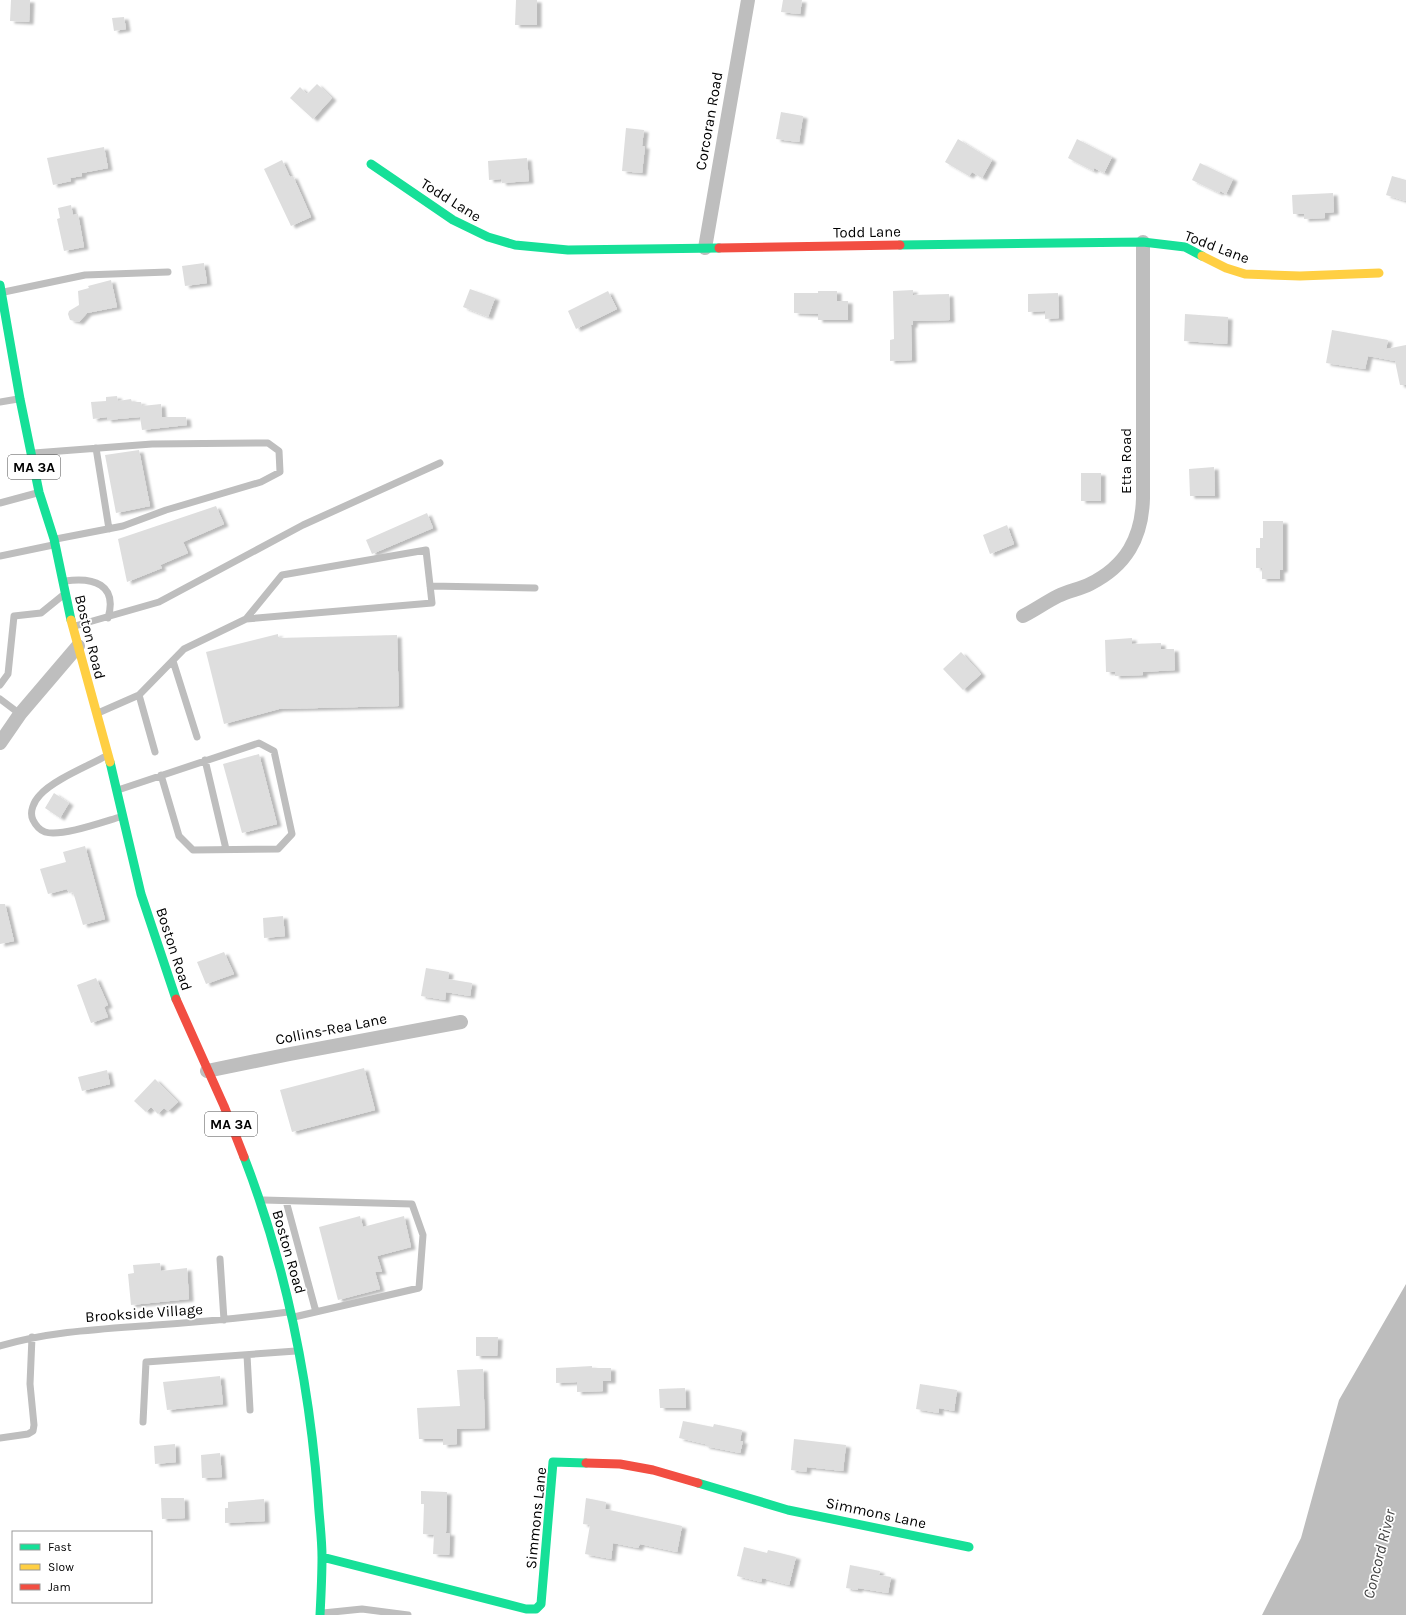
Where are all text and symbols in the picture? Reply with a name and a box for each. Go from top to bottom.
street label: Corcoran Road [691,70,727,172]
street label: Todd Lane [417,174,485,226]
street label: Todd Lane [833,222,901,242]
street label: Todd Lane [1182,226,1252,268]
street label: Etta Road [1117,428,1135,494]
road number: MA 3A [8,455,60,479]
street label: Boston Road [71,593,109,681]
street label: Boston Road [152,905,196,993]
street label: Collins-Rea Lane [274,1009,388,1049]
road number: MA 3A [205,1112,257,1136]
street label: Boston Road [268,1208,310,1296]
street label: Brookside Village [85,1300,203,1326]
street label: Simmons Lane [522,1466,550,1570]
street label: Simmons Lane [824,1494,928,1532]
water label: Concord River [1359,1507,1399,1601]
legend [12,1531,152,1603]
text: Fast [48,1540,72,1554]
text: Slow [48,1560,74,1574]
text: Jam [48,1580,71,1594]

